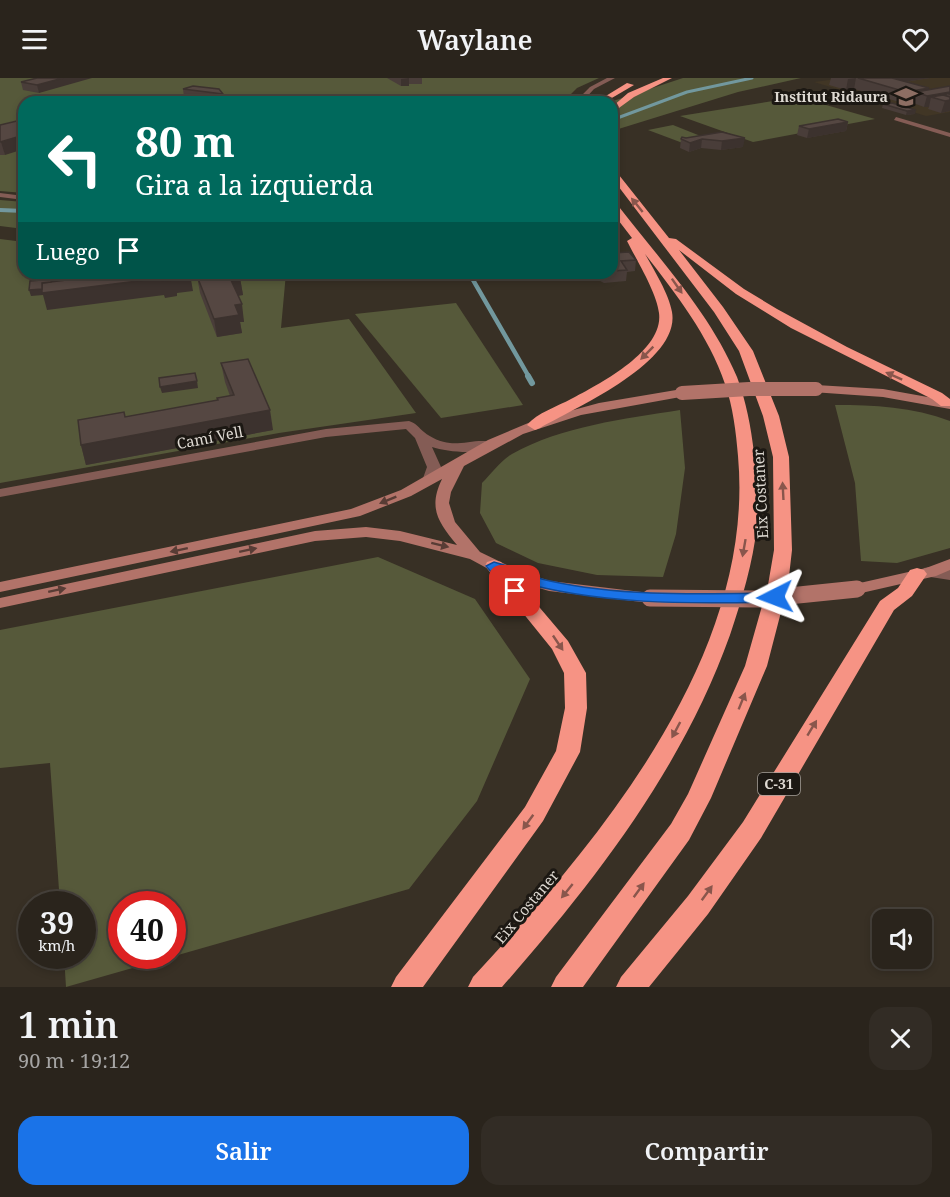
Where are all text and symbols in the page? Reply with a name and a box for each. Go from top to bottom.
text: Waylane [417,21,533,58]
icon: menu [18,23,51,56]
icon: heart [899,23,932,56]
school or university icon: Institut Ridaura [893,84,919,110]
place label: Institut Ridaura [774,87,888,106]
text: 80 m [135,112,235,169]
icon: left [36,120,114,198]
text: Gira a la izquierda [135,166,374,203]
one-way arrow [631,198,644,213]
icon: arrive [112,234,145,267]
text: Luego [36,236,100,266]
one-way arrow [671,277,683,293]
one-way arrow [641,346,655,360]
one-way arrow [885,371,903,381]
street label: Camí Vell [175,421,245,453]
street label: Eix Costaner [748,449,772,539]
one-way arrow [778,482,788,501]
one-way arrow [379,496,397,506]
one-way arrow [739,539,748,558]
one-way arrow [431,541,449,551]
one-way arrow [239,544,257,554]
one-way arrow [169,546,188,555]
pin [489,565,540,616]
position arrow [743,565,807,629]
icon: arrive [498,574,531,607]
one-way arrow [48,585,67,594]
one-way arrow [552,635,564,651]
one-way arrow [738,692,747,710]
one-way arrow [807,719,817,736]
one-way arrow [671,722,681,739]
road number: C-31 [758,773,800,795]
one-way arrow [522,815,534,830]
street label: Eix Costaner [490,866,563,947]
one-way arrow [632,882,644,897]
one-way arrow [560,883,573,899]
one-way arrow [701,885,713,901]
speed limit sign: 40 [108,891,186,969]
text: 39 [40,902,74,943]
map controls [872,909,932,969]
button: sound [872,909,932,969]
text: km/h [39,935,75,955]
text: 1 min [18,1000,119,1049]
button: close [869,1007,932,1070]
text: 90 m · 19:12 [18,1047,130,1074]
button: Salir [18,1116,469,1185]
button: Compartir [481,1116,932,1185]

